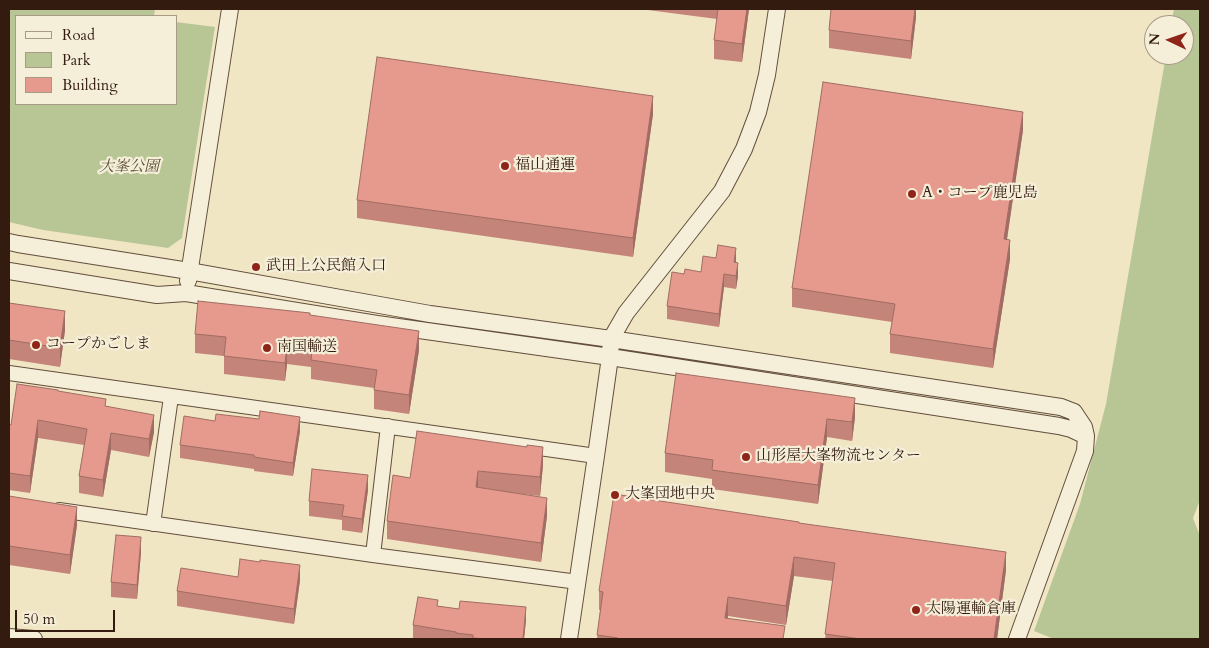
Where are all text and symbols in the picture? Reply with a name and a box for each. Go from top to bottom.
legend [15,15,178,105]
north arrow [1144,15,1194,65]
text: Road [62,25,95,45]
text: N [1145,33,1164,46]
text: Park [62,50,91,70]
text: Building [62,75,118,95]
place label: 福山通運 [515,157,575,175]
park label: 大峯公園 [99,159,159,177]
marker: 福山通運 [499,160,511,172]
place label: A・コープ鹿児島 [922,185,1038,203]
marker: A・コープ鹿児島 [906,188,918,200]
place label: 武田上公民館入口 [266,258,386,276]
marker: 武田上公民館入口 [250,261,262,273]
place label: コープかごしま [46,336,151,354]
marker: コープかごしま [30,339,42,351]
place label: 南国輸送 [277,339,337,357]
marker: 南国輸送 [261,342,273,354]
place label: 山形屋大峯物流センター [756,448,921,466]
marker: 山形屋大峯物流センター [740,451,752,463]
place label: 大峯団地中央 [625,486,715,504]
marker: 大峯団地中央 [609,489,621,501]
scale bar [18,600,118,632]
place label: 太陽運輸倉庫 [926,601,1016,619]
marker: 太陽運輸倉庫 [910,604,922,616]
text: 50 m [23,609,55,629]

